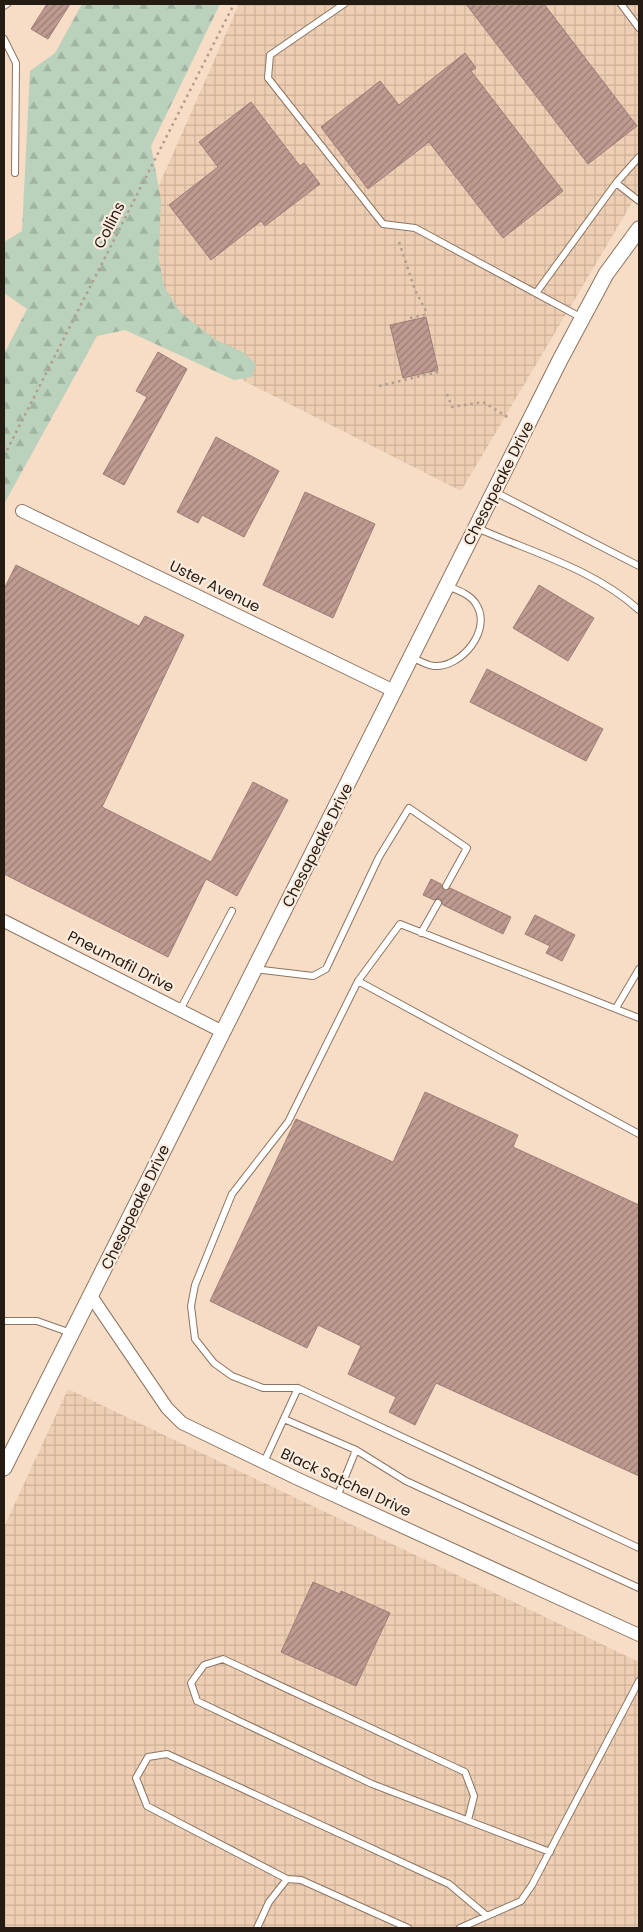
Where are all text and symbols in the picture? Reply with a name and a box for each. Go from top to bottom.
street label: Collins [88,198,130,252]
street label: Chesapeake Drive [458,417,538,549]
street label: Uster Avenue [166,555,264,617]
street label: Chesapeake Drive [277,779,357,911]
street label: Pneumafil Drive [64,925,178,997]
street label: Chesapeake Drive [96,1141,174,1273]
street label: Black Satchel Drive [277,1443,415,1521]

